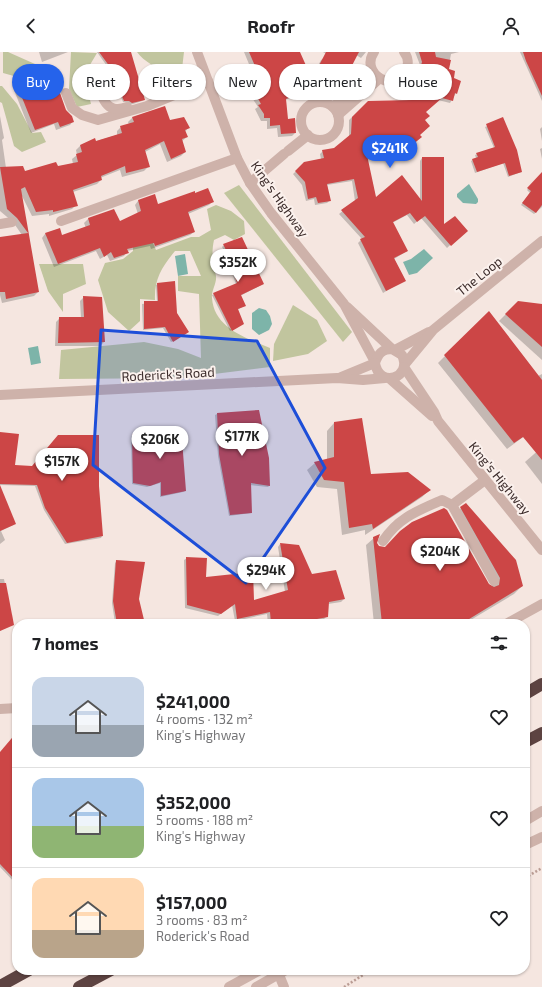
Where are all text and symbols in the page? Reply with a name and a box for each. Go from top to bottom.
icon: back [20,15,42,37]
text: Roofr [247,15,295,37]
icon: person [500,15,522,37]
chip: Buy [12,64,64,100]
chip: Rent [72,64,130,100]
chip: Filters [138,64,206,100]
chip: New [214,64,271,100]
chip: Apartment [279,64,376,100]
chip: House [384,64,452,100]
pin: $241K [362,135,418,169]
text: $241K [371,140,409,156]
street label: King's Highway [248,158,312,240]
pin: $352K [210,249,266,283]
street label: The Loop [453,253,505,299]
text: $352K [219,254,257,270]
street label: Roderick's Road [121,364,215,384]
pin: $177K [214,423,270,457]
pin: $206K [132,426,188,460]
text: $177K [224,428,260,444]
text: $206K [140,431,180,447]
street label: King's Highway [466,438,534,518]
pin: $157K [34,448,90,482]
text: $157K [44,453,80,469]
pin: $204K [412,538,468,572]
text: $204K [420,543,460,559]
pin: $294K [238,557,294,591]
text: $294K [246,562,286,578]
icon: filters [488,632,510,654]
text: 7 homes [32,633,99,653]
text: $241,000 [156,691,230,711]
icon: home [64,693,112,741]
icon: heart [488,706,510,728]
text: 4 rooms · 132 m² [156,711,253,727]
text: King's Highway [156,727,245,743]
text: $352,000 [156,792,231,812]
icon: home [64,794,112,842]
icon: heart [488,807,510,829]
text: 5 rooms · 188 m² [156,812,253,828]
text: King's Highway [156,828,245,844]
text: $157,000 [156,892,227,912]
icon: home [64,894,112,942]
icon: heart [488,907,510,929]
text: 3 rooms · 83 m² [156,912,248,928]
text: Roderick's Road [156,928,249,944]

